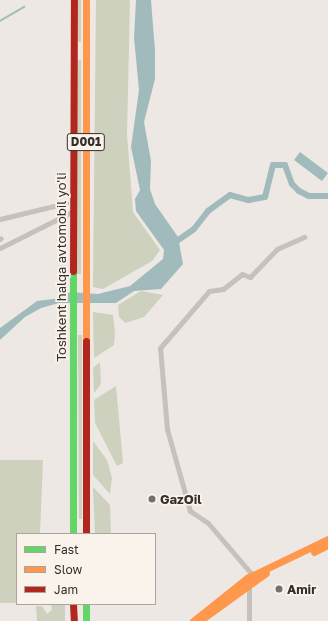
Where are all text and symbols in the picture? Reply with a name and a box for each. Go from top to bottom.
road number: D001 [66,132,106,152]
street label: Toshkent halqa avtomobil yo'li [53,172,69,362]
place label: GazOil [160,491,202,507]
marker: GazOil [147,494,157,504]
legend [16,533,156,605]
text: Fast [54,542,79,557]
text: Slow [54,562,82,577]
place label: Amir [287,581,316,597]
text: Jam [54,582,78,597]
marker: Amir [274,584,284,594]

